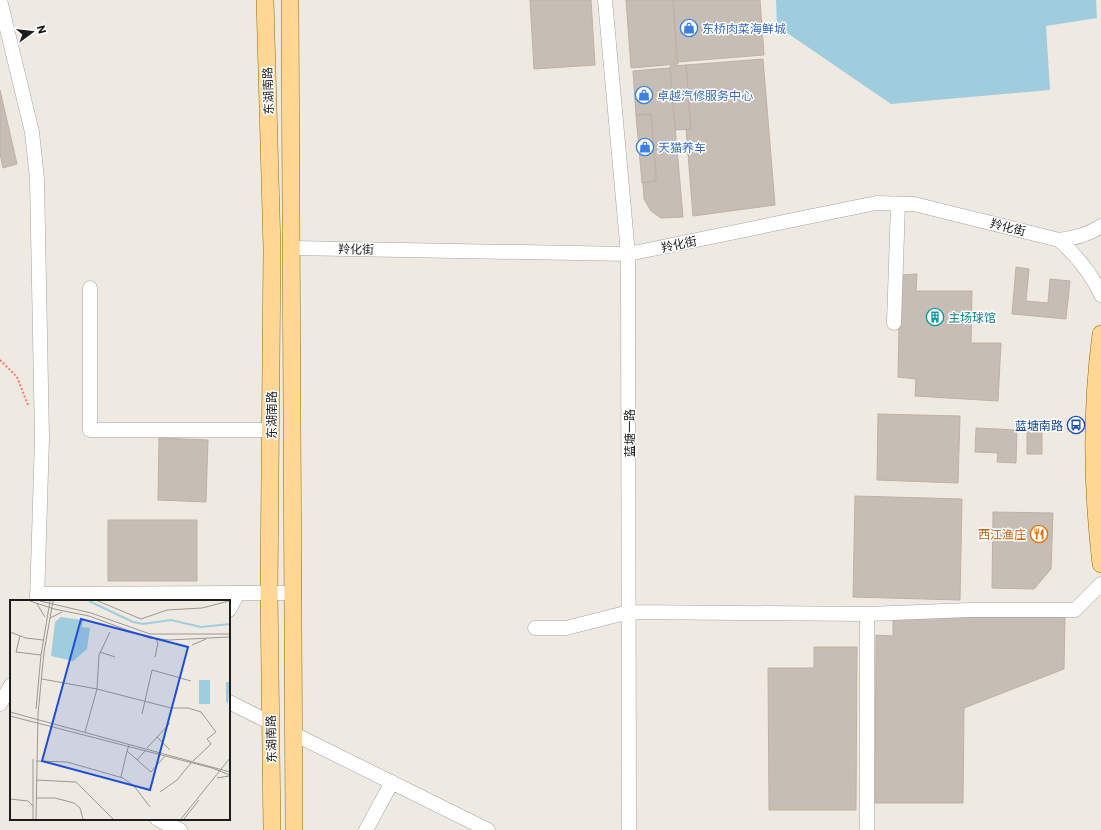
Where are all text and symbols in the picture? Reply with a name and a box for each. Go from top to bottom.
north arrow [12,12,52,52]
shop icon: 东桥肉菜海鲜城 [679,18,699,38]
place label: 东桥肉菜海鲜城 [702,20,786,37]
text: N [33,23,50,35]
street label: 东湖南路 [259,67,277,115]
shop icon: 卓越汽修服务中心 [634,85,654,105]
place label: 卓越汽修服务中心 [657,87,753,104]
shop icon: 天猫养车 [635,137,655,157]
place label: 天猫养车 [658,139,706,156]
street label: 羚化街 [988,214,1028,240]
street label: 羚化街 [660,232,698,256]
street label: 羚化街 [338,240,374,258]
building icon: 主场球馆 [925,307,945,327]
place label: 主场球馆 [948,309,996,326]
street label: 东湖南路 [263,391,280,439]
street label: 蓝塘一路 [621,409,638,457]
bus stop icon: 蓝塘南路 [1066,415,1086,435]
place label: 蓝塘南路 [1015,417,1063,434]
restaurant icon: 西江渔庄 [1029,524,1049,544]
place label: 西江渔庄 [978,526,1026,543]
inset map [10,600,230,820]
street label: 东湖南路 [262,715,280,763]

